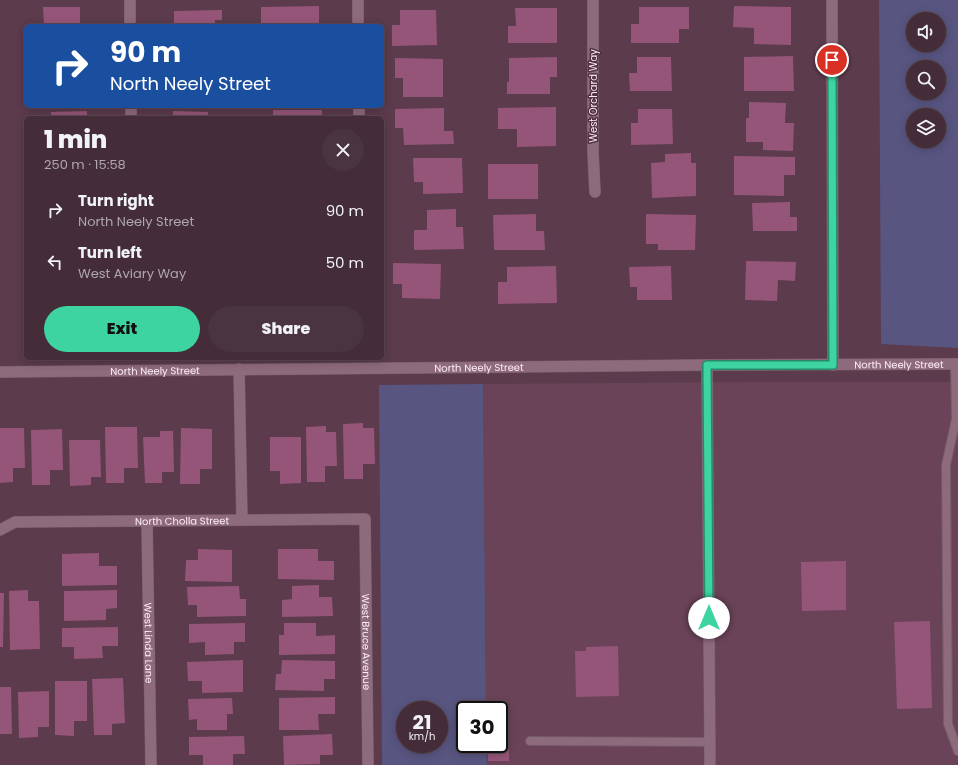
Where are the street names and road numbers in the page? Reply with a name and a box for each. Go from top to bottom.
street label: West Orchard Way [586,49,601,143]
street label: North Neely Street [854,357,944,372]
street label: North Neely Street [434,360,524,376]
street label: North Neely Street [110,363,200,379]
street label: North Cholla Street [135,513,229,529]
street label: West Bruce Avenue [358,594,374,690]
street label: West Linda Lane [140,603,157,683]

